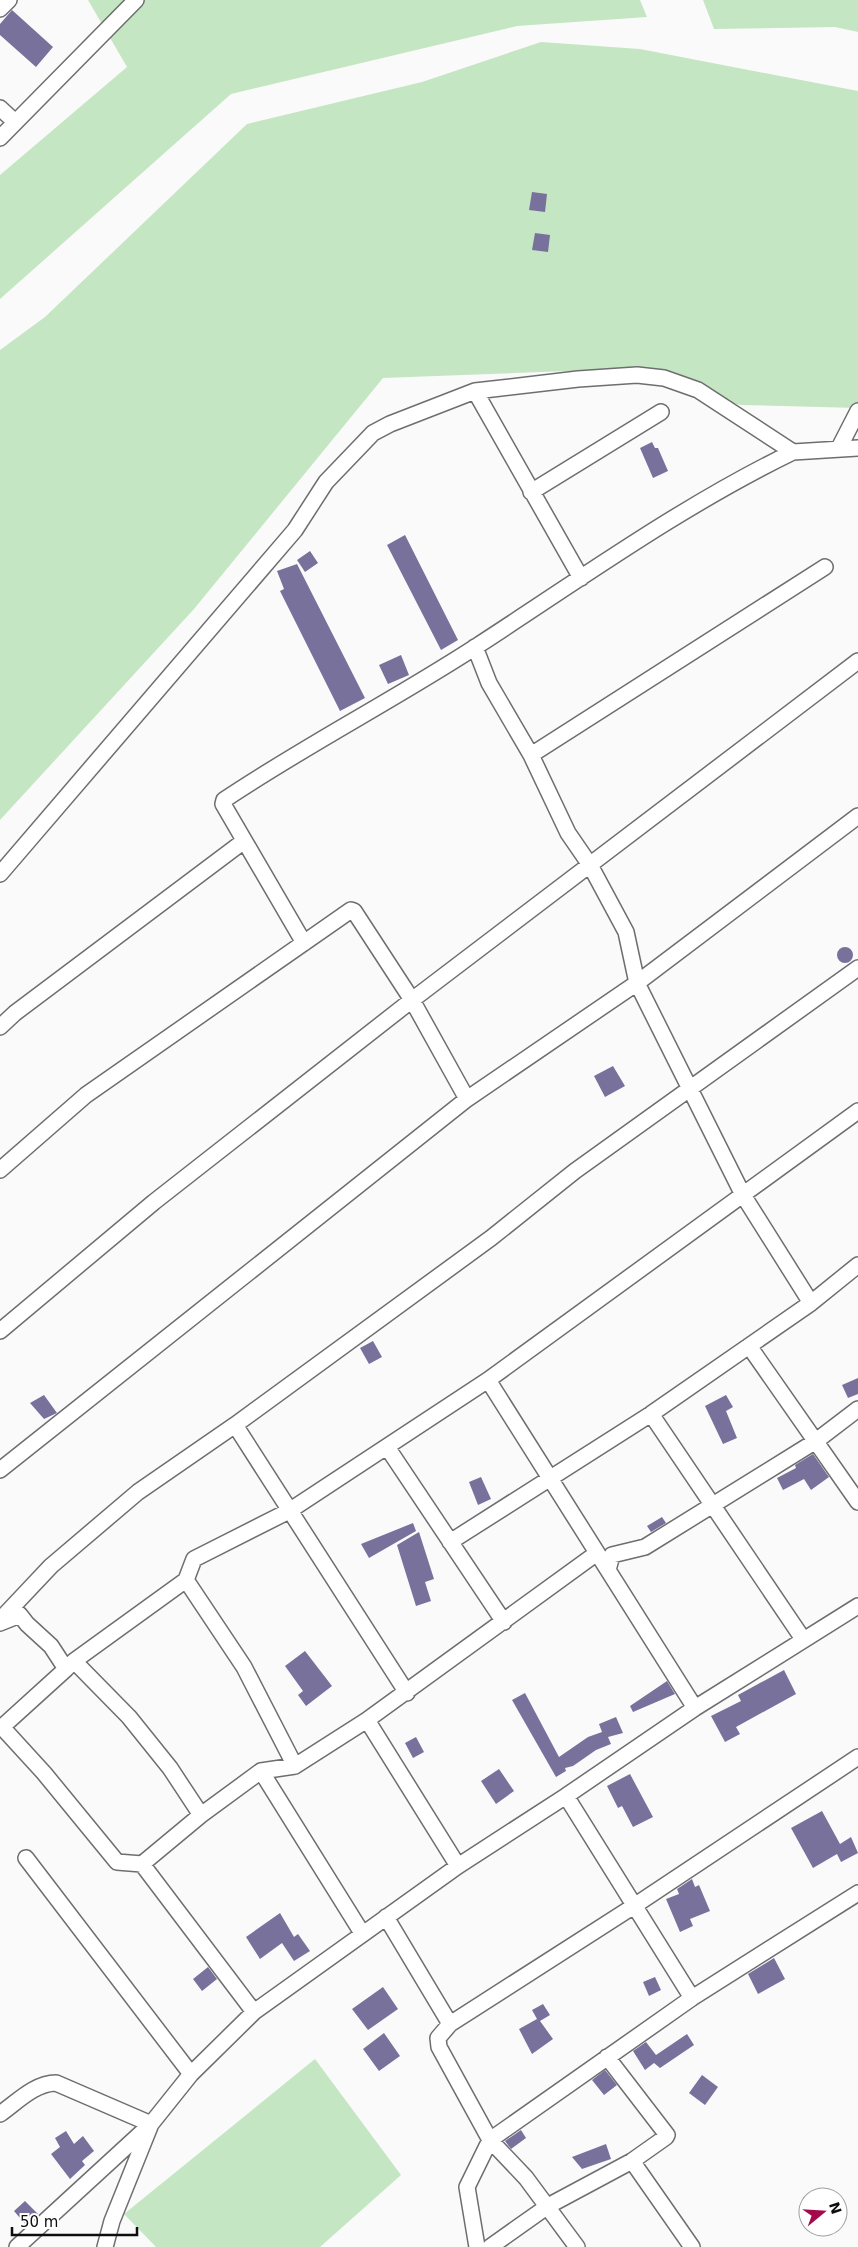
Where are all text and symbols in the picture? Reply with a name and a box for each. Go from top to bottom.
north arrow [798,2187,848,2237]
text: N [826,2200,845,2216]
scale bar [12,2204,138,2236]
text: 50 m [20,2213,58,2231]

